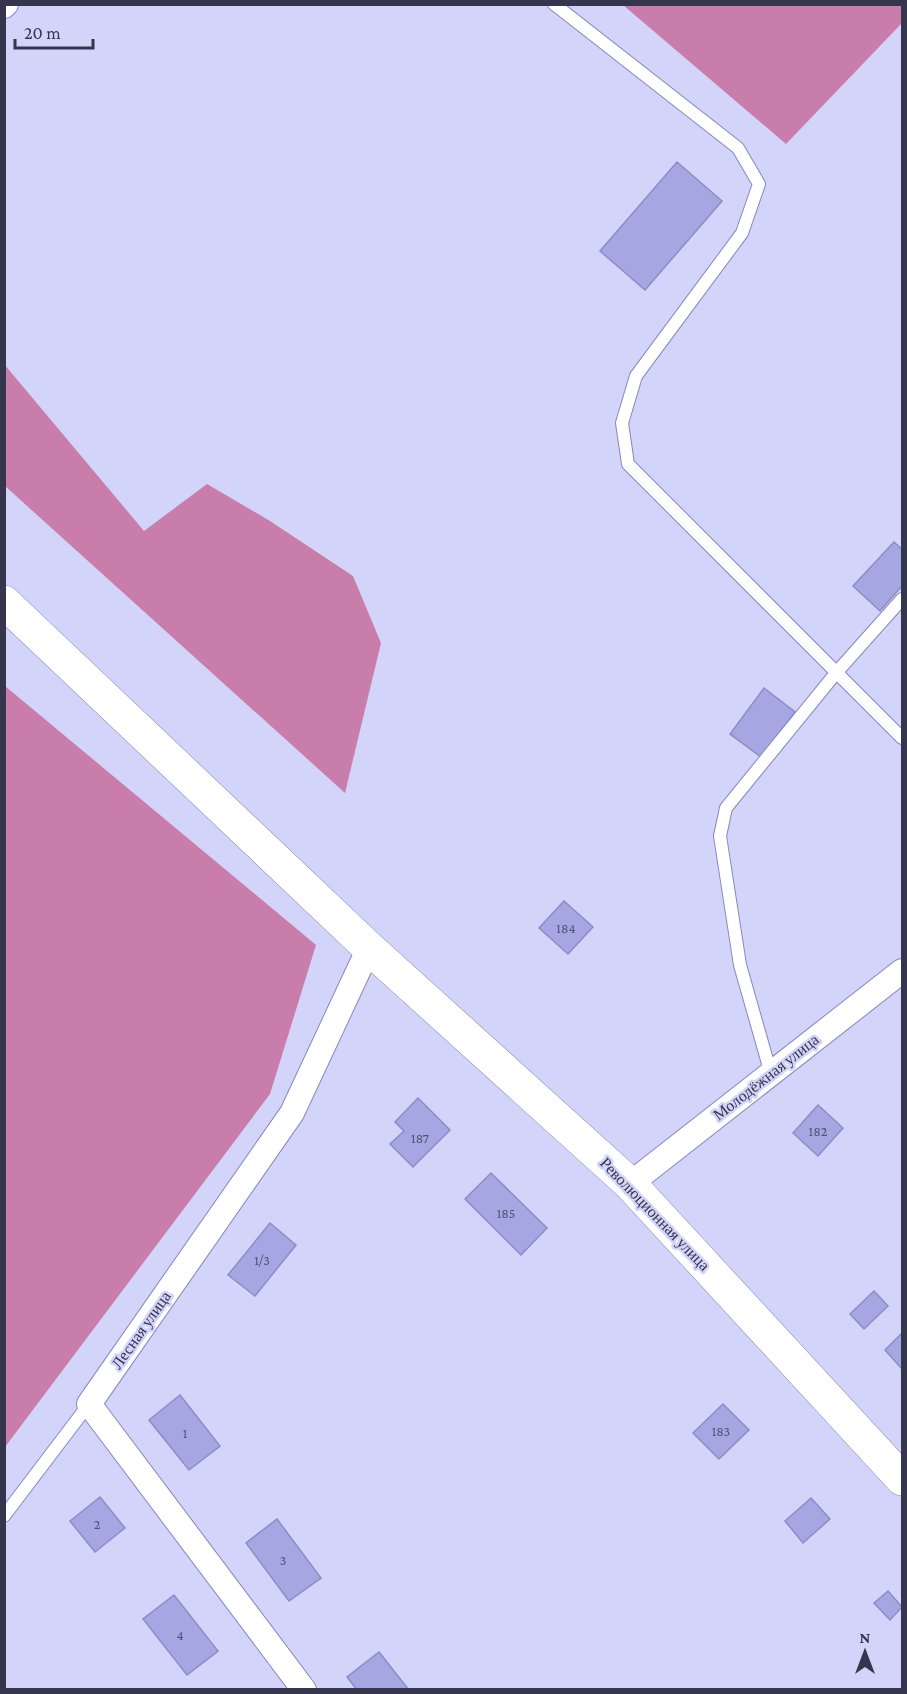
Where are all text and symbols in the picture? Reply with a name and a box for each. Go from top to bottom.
scale bar [15,12,93,50]
text: 20 m [24,23,61,43]
house number: 184 [556,920,576,936]
street label: Молодёжная улица [710,1031,823,1124]
house number: 182 [809,1123,828,1139]
house number: 187 [411,1130,430,1146]
street label: Революционная улица [596,1154,713,1275]
house number: 185 [497,1205,515,1221]
house number: 1/3 [254,1252,270,1268]
street label: Лесная улица [108,1288,175,1373]
house number: 183 [712,1423,730,1439]
house number: 1 [183,1425,188,1441]
house number: 2 [94,1516,101,1532]
house number: 3 [280,1552,286,1568]
north arrow [835,1622,895,1682]
house number: 4 [176,1627,184,1643]
text: N [860,1629,871,1646]

